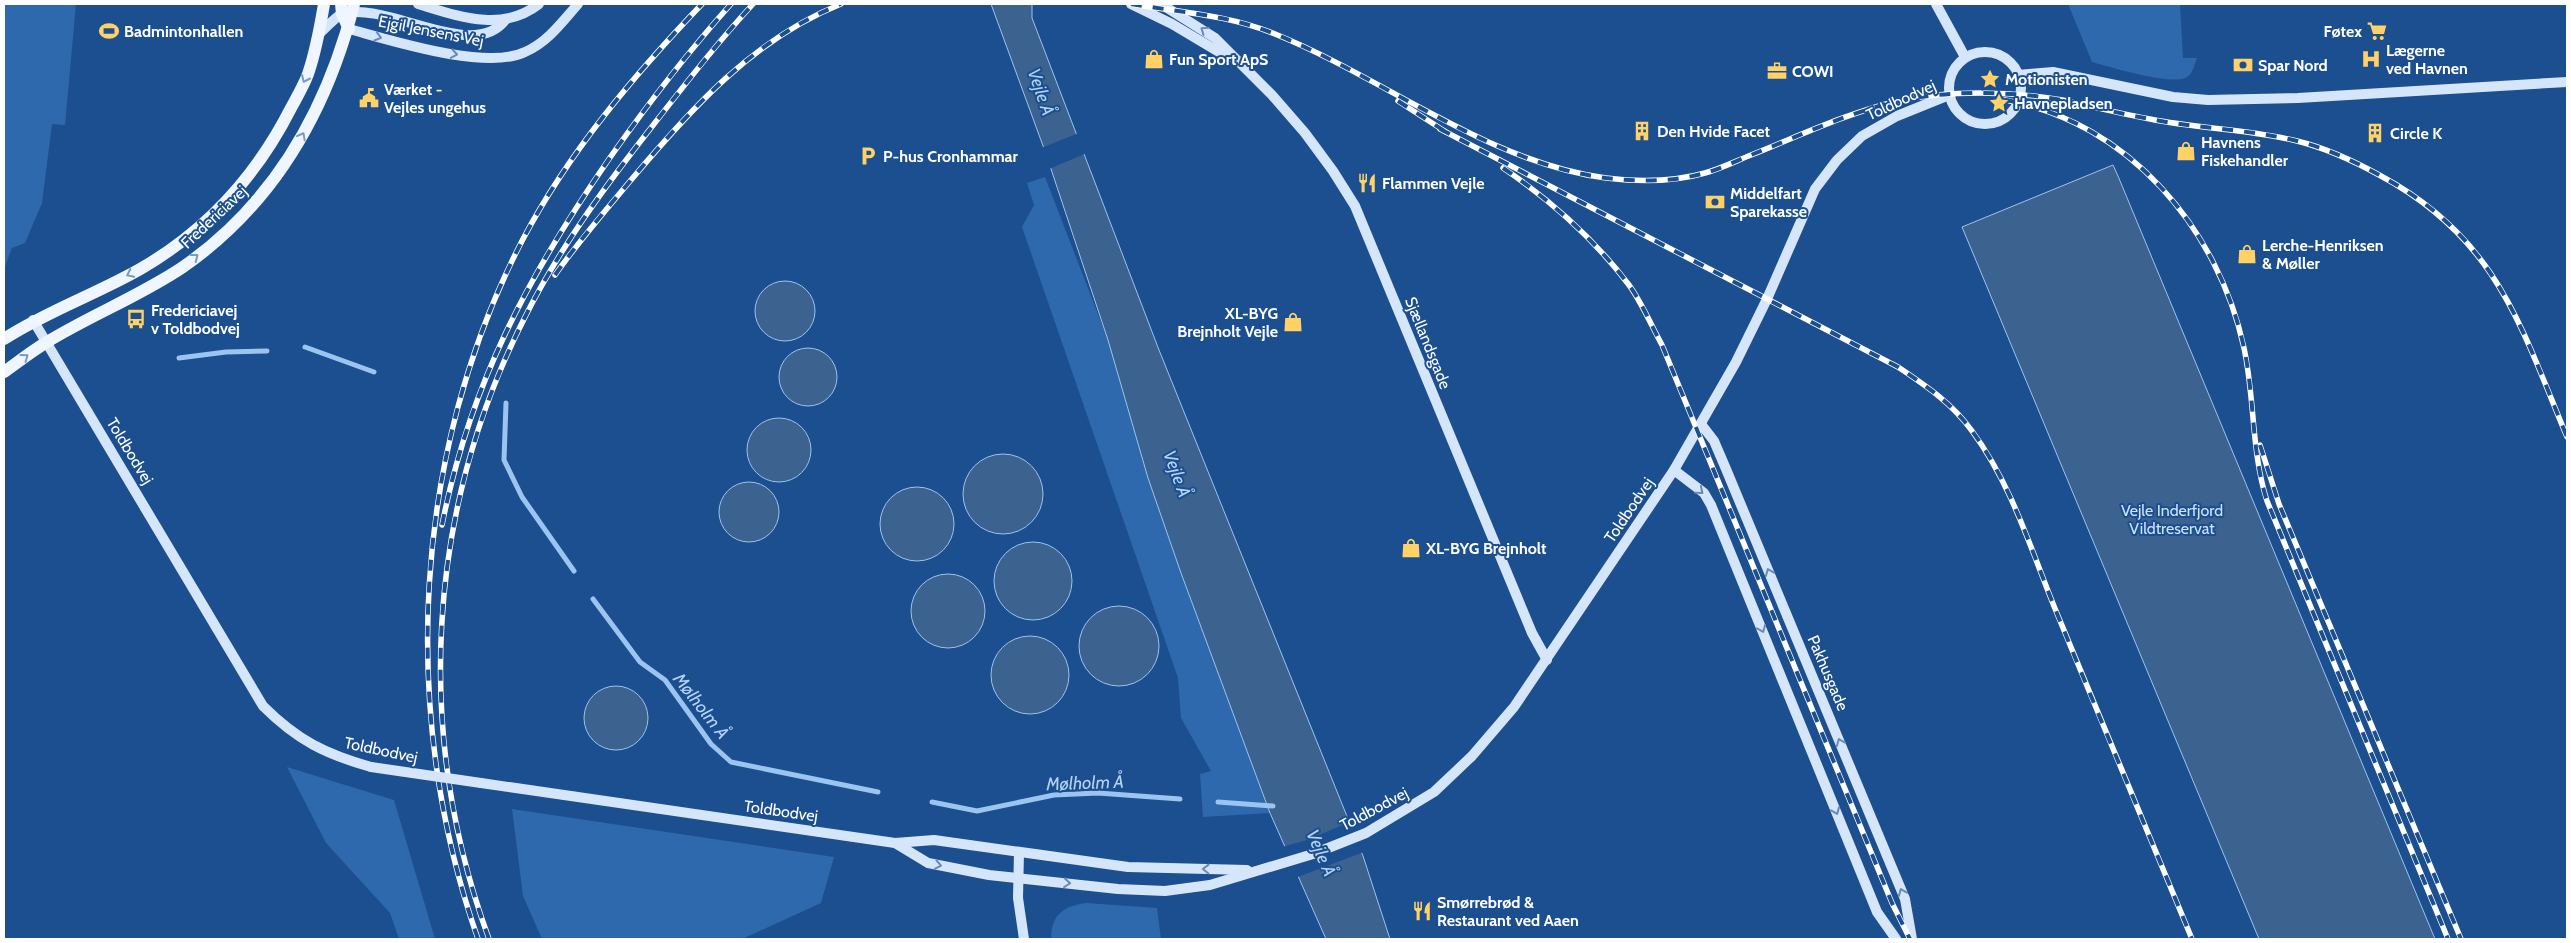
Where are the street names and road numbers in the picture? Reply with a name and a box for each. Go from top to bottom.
street label: Ejgil Jensens Vej [377,11,485,51]
street label: Toldbodvej [1863,76,1939,124]
street label: Fredericiavej [177,182,251,252]
street label: Sjællandsgade [1401,294,1455,392]
street label: Toldbodvej [103,414,157,488]
street label: Toldbodvej [1600,474,1658,546]
street label: Pakhusgade [1804,632,1852,714]
street label: Toldbodvej [343,733,419,767]
street label: Toldbodvej [1337,783,1411,835]
street label: Toldbodvej [743,796,819,826]

